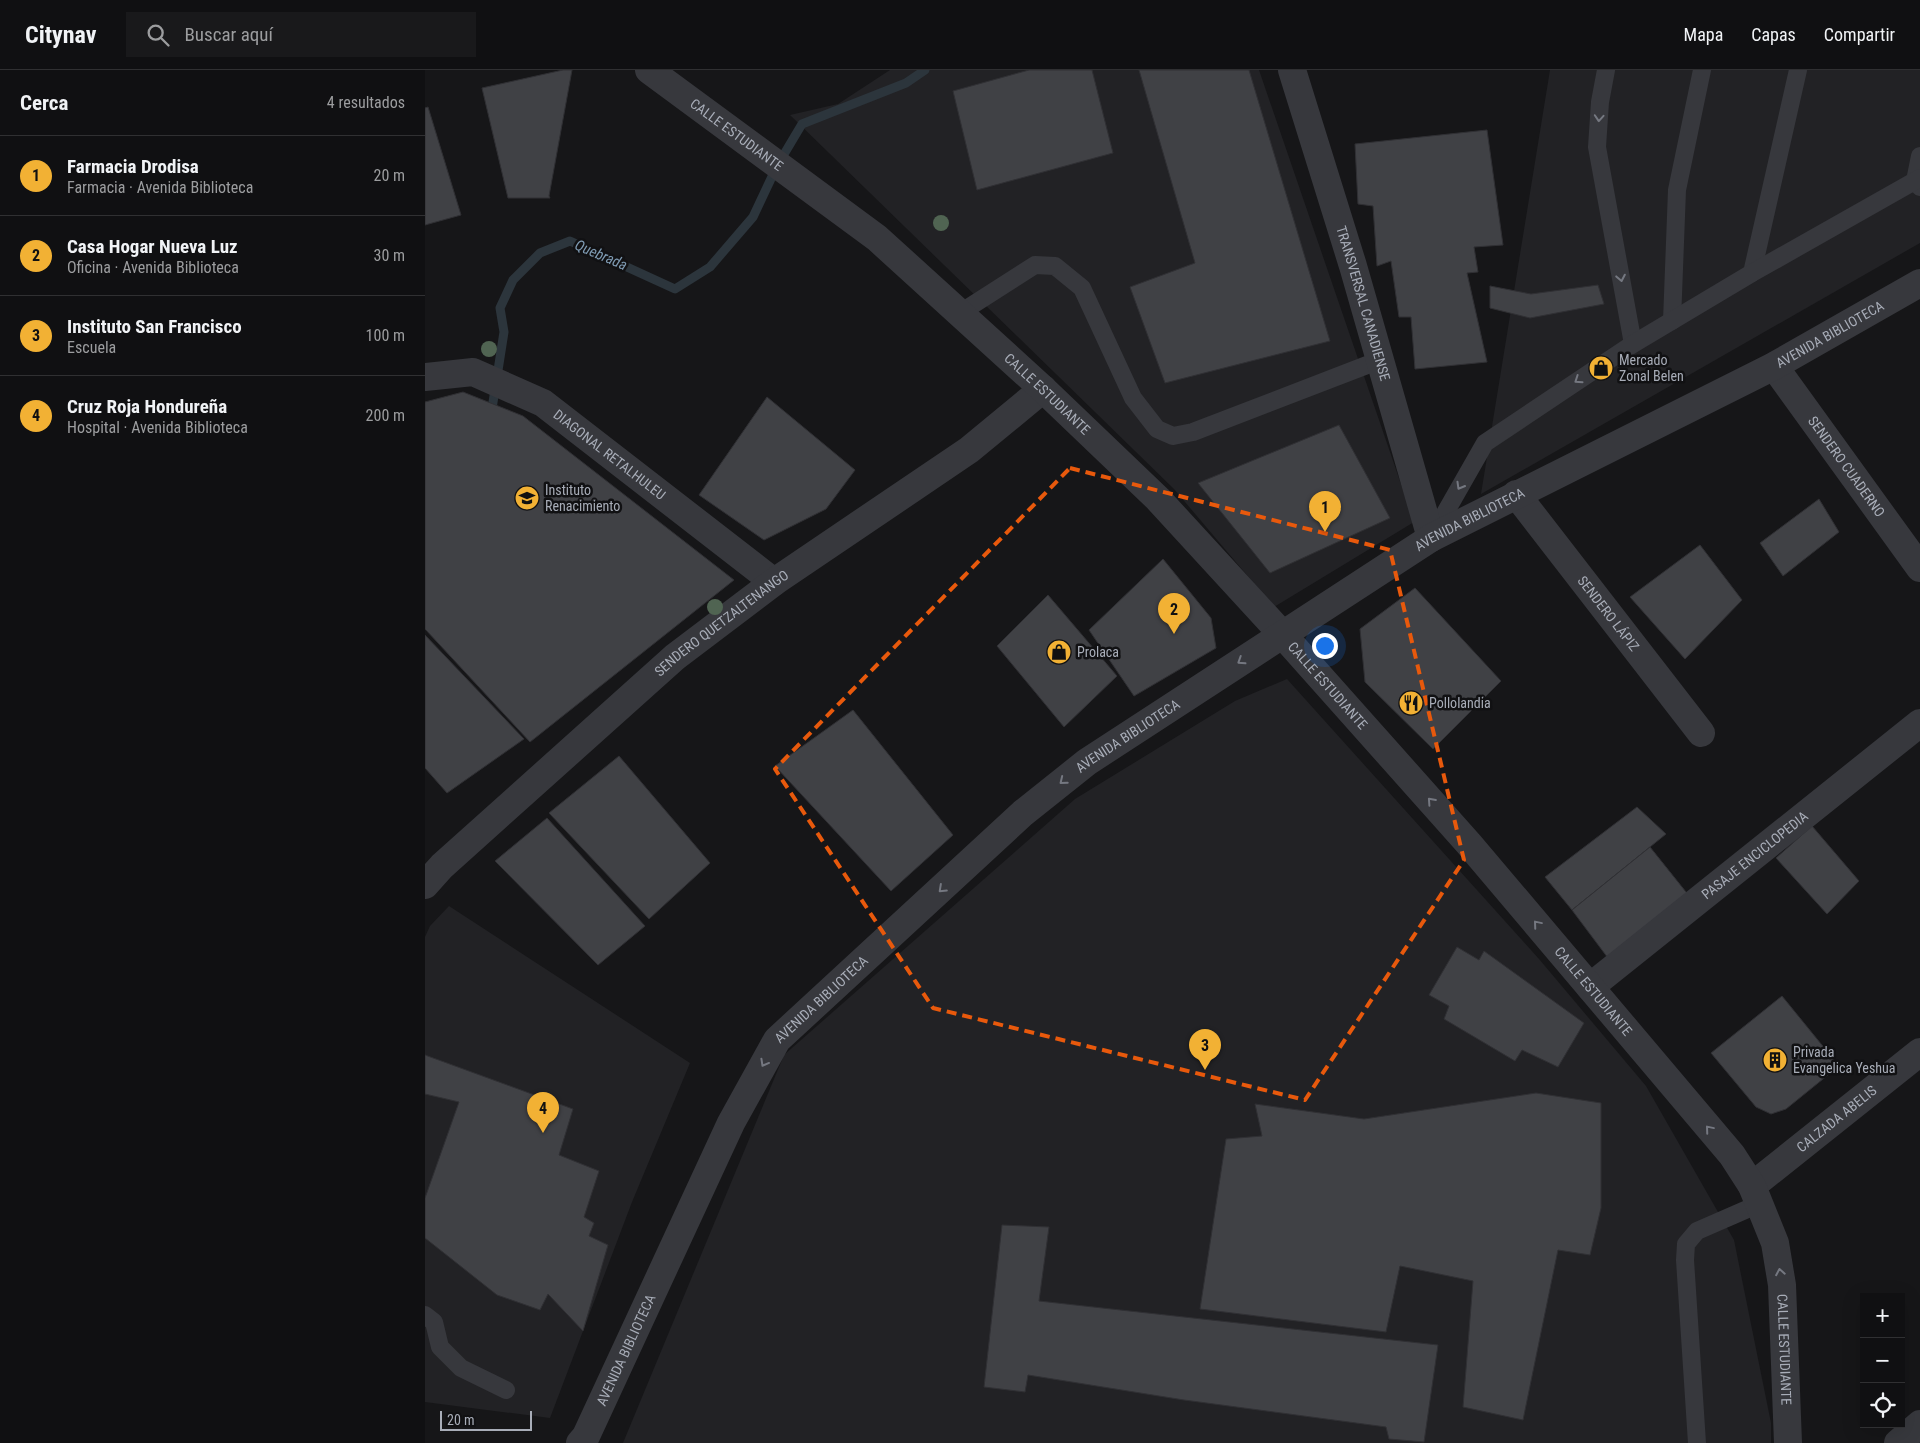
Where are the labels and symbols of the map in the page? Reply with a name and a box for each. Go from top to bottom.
street label: CALLE ESTUDIANTE [687,95,786,174]
one-way arrow [1593,114,1604,122]
street label: TRANSVERSAL CANADIENSE [1333,224,1394,383]
water label: Quebrada [572,236,630,274]
one-way arrow [1616,274,1626,283]
street label: AVENIDA BIBLIOTECA [1773,297,1886,371]
street label: CALLE ESTUDIANTE [1001,350,1093,438]
place label: Mercado Zonal Belen [1619,352,1684,384]
shop icon: Mercado Zonal Belen [1588,355,1614,381]
one-way arrow [1575,374,1584,383]
street label: DIAGONAL RETALHULEU [550,406,669,503]
street label: SENDERO CUADERNO [1805,413,1888,520]
one-way arrow [1456,481,1466,490]
place label: Instituto Renacimiento [545,482,620,514]
street label: AVENIDA BIBLIOTECA [1412,484,1527,554]
school or university icon: Instituto Renacimiento [514,485,540,511]
pin: 1 [1309,491,1341,532]
street label: SENDERO QUETZALTENANGO [651,567,791,679]
street label: SENDERO LÁPIZ [1574,573,1642,654]
pin: 2 [1158,593,1190,634]
your location [1312,633,1338,659]
shop icon: Prolaca [1046,639,1072,665]
street label: CALLE ESTUDIANTE [1285,639,1371,732]
place label: Prolaca [1077,644,1119,660]
one-way arrow [1238,655,1247,664]
restaurant icon: Pollolandia [1398,690,1424,716]
place label: Pollolandia [1429,695,1491,711]
street label: AVENIDA BIBLIOTECA [1072,696,1183,776]
one-way arrow [1060,776,1069,784]
one-way arrow [1427,798,1436,807]
street label: PASAJE ENCICLOPEDIA [1698,808,1811,902]
one-way arrow [938,883,947,892]
one-way arrow [1533,921,1542,930]
street label: CALLE ESTUDIANTE [1551,943,1636,1039]
street label: AVENIDA BIBLIOTECA [771,952,871,1046]
pin: 3 [1189,1029,1221,1070]
place label: Privada Evangelica Yeshua [1793,1044,1896,1076]
building icon: Privada Evangelica Yeshua [1762,1047,1788,1073]
one-way arrow [760,1058,770,1067]
street label: CALZADA ABELIS [1793,1082,1880,1155]
pin: 4 [527,1092,559,1133]
one-way arrow [1706,1125,1715,1134]
one-way arrow [1775,1268,1785,1276]
street label: AVENIDA BIBLIOTECA [593,1292,659,1408]
street label: CALLE ESTUDIANTE [1774,1294,1795,1405]
scale bar [440,1408,533,1431]

